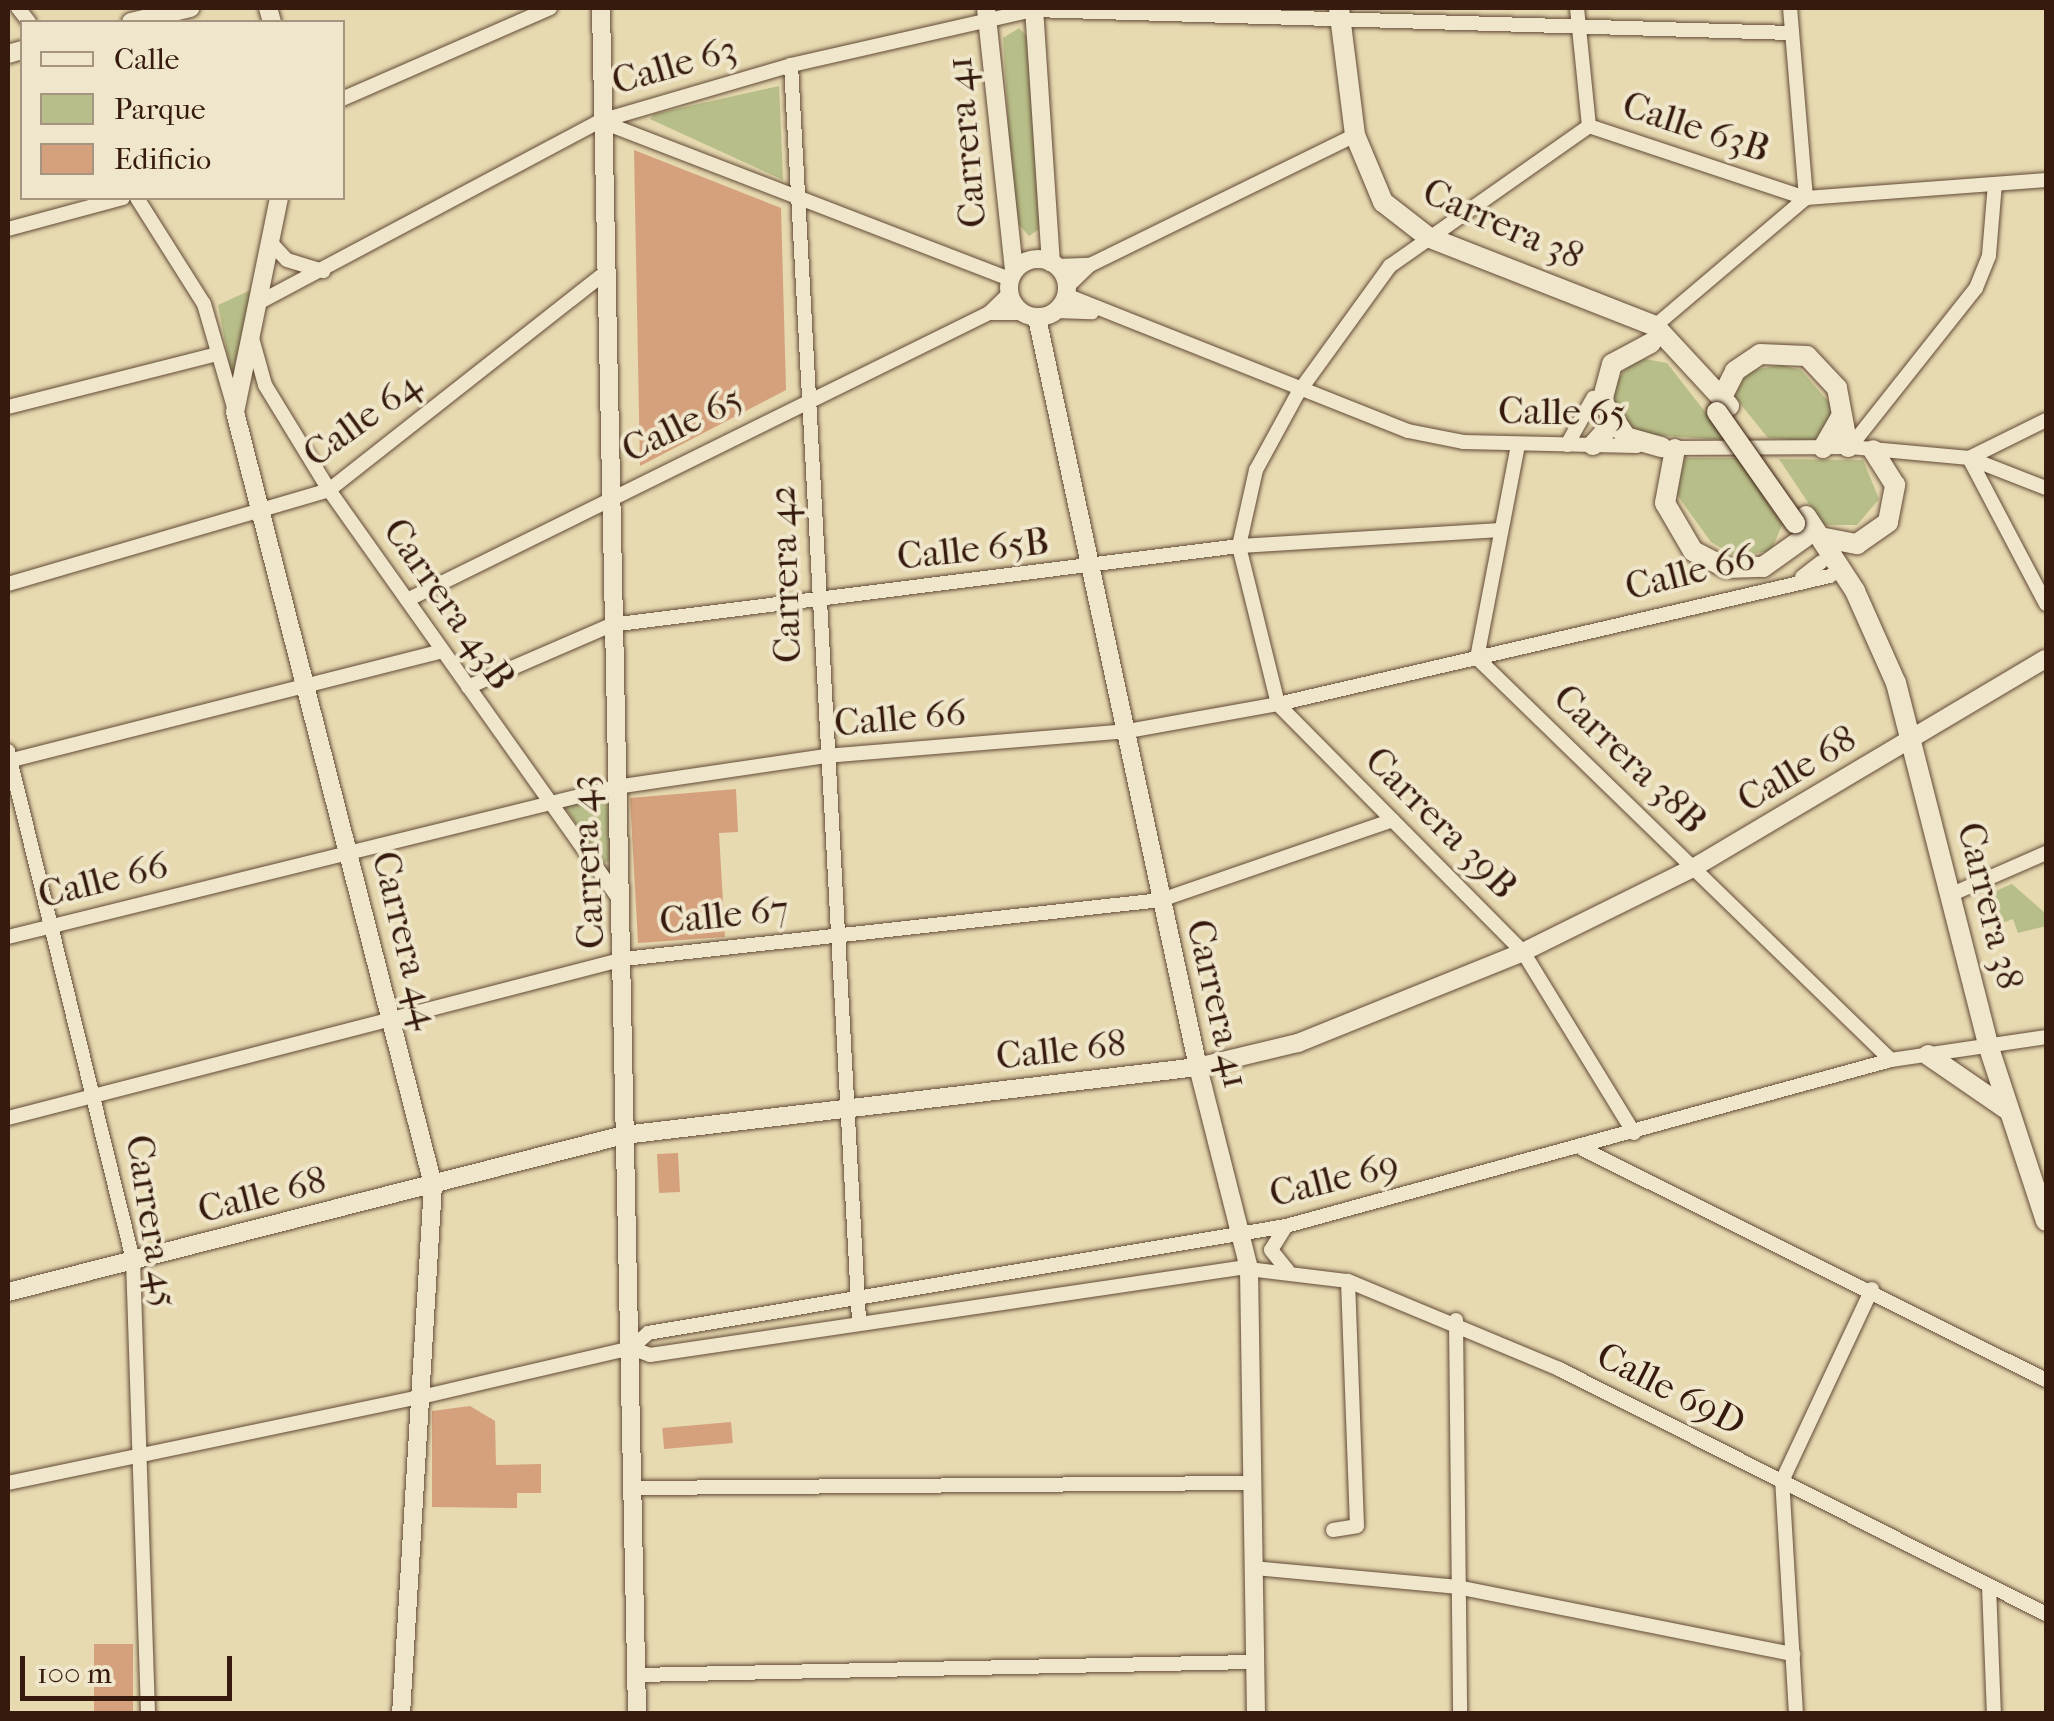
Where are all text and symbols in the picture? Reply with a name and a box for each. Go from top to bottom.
legend [20,20,345,200]
street label: Calle 63 [607,26,741,104]
text: Calle [114,42,179,77]
street label: Carrera 41 [936,54,996,230]
street label: Calle 63B [1617,82,1775,172]
text: Parque [114,92,206,127]
text: Edificio [114,142,211,177]
street label: Carrera 38 [1416,168,1590,280]
street label: Calle 64 [295,361,429,477]
street label: Calle 65 [615,375,749,473]
street label: Calle 65 [1498,388,1626,436]
street label: Carrera 42 [759,484,811,664]
street label: Carrera 43B [373,510,525,698]
street label: Calle 65B [895,518,1051,580]
street label: Calle 66 [1620,534,1760,610]
street label: Carrera 38B [1544,675,1716,843]
street label: Calle 66 [832,690,968,746]
street label: Calle 68 [1729,716,1865,822]
street label: Carrera 39B [1356,738,1526,908]
street label: Carrera 43 [560,774,614,950]
street label: Carrera 38 [1947,818,2033,994]
street label: Calle 66 [33,842,173,918]
street label: Carrera 44 [362,847,450,1033]
street label: Calle 67 [657,886,791,944]
street label: Carrera 41 [1176,915,1260,1093]
street label: Calle 68 [994,1021,1128,1079]
street label: Carrera 45 [116,1132,188,1310]
street label: Calle 69 [1265,1141,1403,1217]
street label: Calle 68 [193,1157,331,1233]
street label: Calle 69D [1589,1332,1753,1446]
scale bar [25,1636,238,1698]
text: 100 m [37,1656,112,1691]

